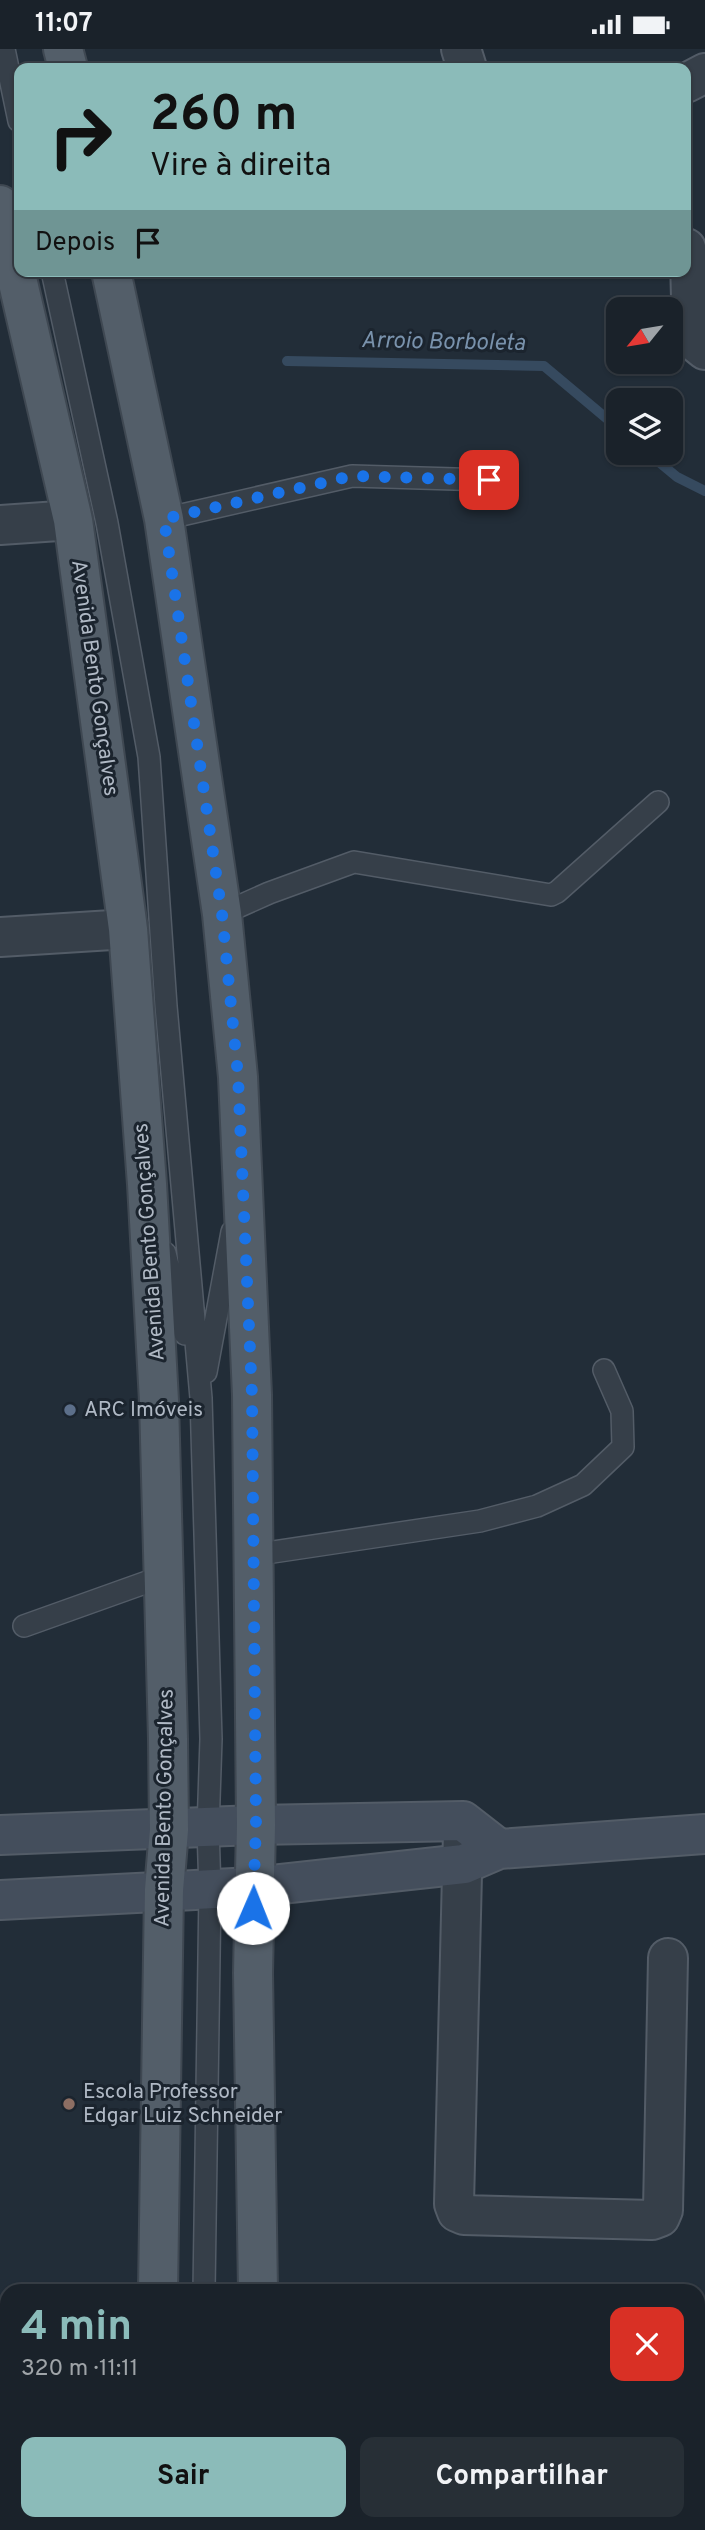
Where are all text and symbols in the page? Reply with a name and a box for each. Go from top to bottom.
text: 11:07 [35,8,93,41]
text: 260 m [150,86,297,148]
icon: right [35,91,126,182]
text: Vire à direita [150,147,331,187]
icon: arrive [129,224,167,262]
text: Depois [35,227,115,260]
north arrow [606,297,682,375]
map controls [606,297,683,465]
water label: Arroio Borboleta [361,327,526,359]
button: layers [606,388,683,465]
pin [459,450,519,510]
icon: arrive [470,461,508,499]
street label: Avenida Bento Gonçalves [64,558,124,798]
street label: Avenida Bento Gonçalves [128,1122,172,1362]
place label: ARC Imóveis [84,1397,203,1424]
marker: ARC Imóveis [62,1402,78,1418]
street label: Avenida Bento Gonçalves [149,1689,181,1927]
position arrow [216,1871,290,1945]
place label: Escola Professor Edgar Luiz Schneider [83,2079,283,2130]
marker: Escola Professor Edgar Luiz Schneider [61,2096,77,2112]
text: 4 min [21,2302,132,2355]
button: close [610,2307,684,2381]
text: 320 m · 11:11 [21,2355,138,2384]
button: Sair [21,2437,346,2517]
button: Compartilhar [360,2437,684,2517]

